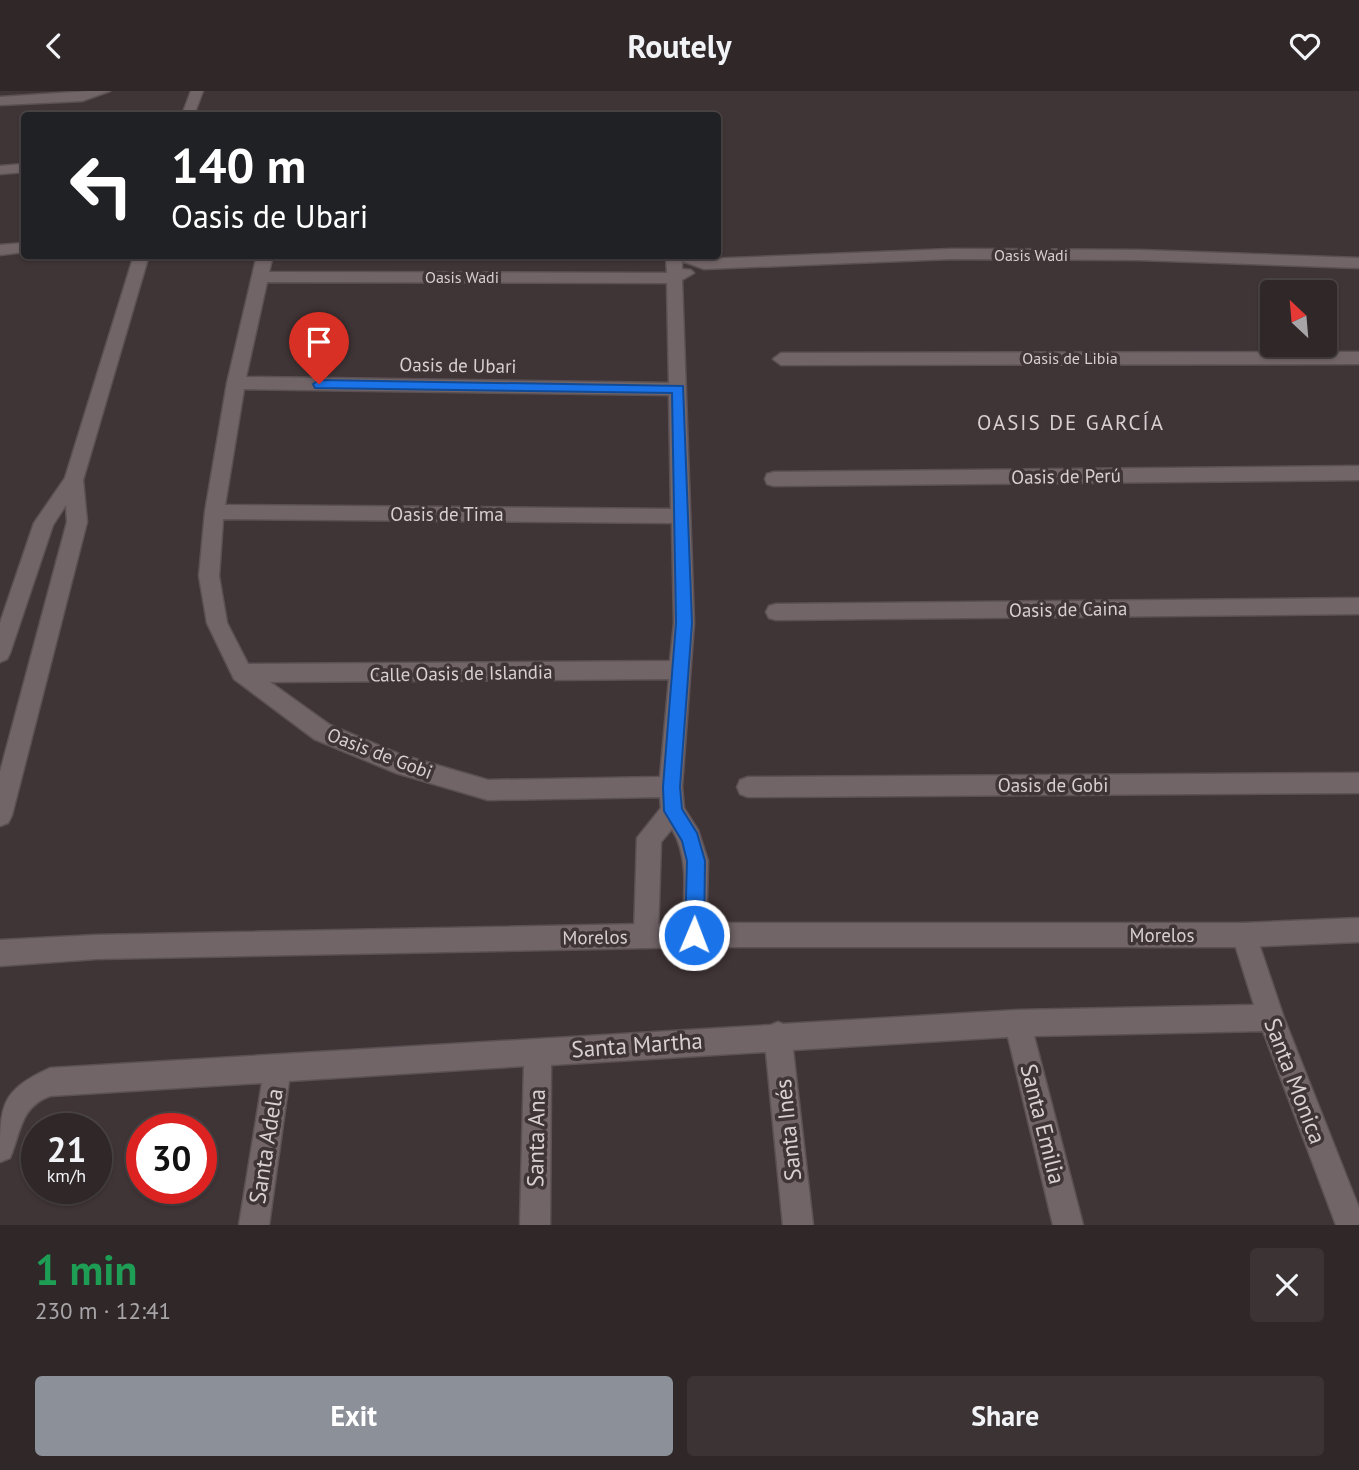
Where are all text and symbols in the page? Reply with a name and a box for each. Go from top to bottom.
text: Routely [627,25,732,67]
icon: back [35,27,73,65]
icon: heart [1286,27,1324,65]
text: 140 m [171,133,306,197]
icon: left [56,140,147,231]
text: Oasis de Ubari [171,195,368,237]
street label: Oasis Wadi [994,245,1068,265]
street label: Oasis Wadi [425,267,499,287]
north arrow [1260,280,1337,357]
map controls [1260,280,1337,357]
pin [289,312,349,384]
icon: arrive [300,323,338,361]
street label: Oasis de Libia [1022,348,1118,368]
street label: Oasis de Ubari [399,352,517,378]
district label: OASIS DE GARCÍA [977,409,1165,436]
street label: Oasis de Perú [1011,463,1121,489]
street label: Oasis de Tima [390,502,504,526]
street label: Oasis de Caina [1009,596,1127,622]
street label: Calle Oasis de Islandia [369,659,553,687]
street label: Oasis de Gobi [324,722,436,784]
street label: Oasis de Gobi [998,773,1108,797]
position arrow [657,898,731,972]
street label: Morelos [1129,923,1195,947]
street label: Morelos [562,924,628,950]
street label: Santa Monica [1258,1014,1333,1148]
street label: Santa Martha [570,1025,704,1064]
street label: Santa Emilia [1015,1061,1072,1187]
street label: Santa Inés [768,1078,807,1182]
street label: Santa Adela [242,1086,289,1206]
street label: Santa Ana [520,1089,551,1187]
speed limit sign: 30 [126,1113,217,1204]
text: 21 [47,1126,86,1172]
text: km/h [47,1164,86,1187]
text: 1 min [35,1242,137,1297]
button: close [1250,1248,1324,1322]
text: 230 m · 12:41 [35,1296,171,1325]
button: Exit [35,1376,673,1456]
button: Share [687,1376,1324,1456]

